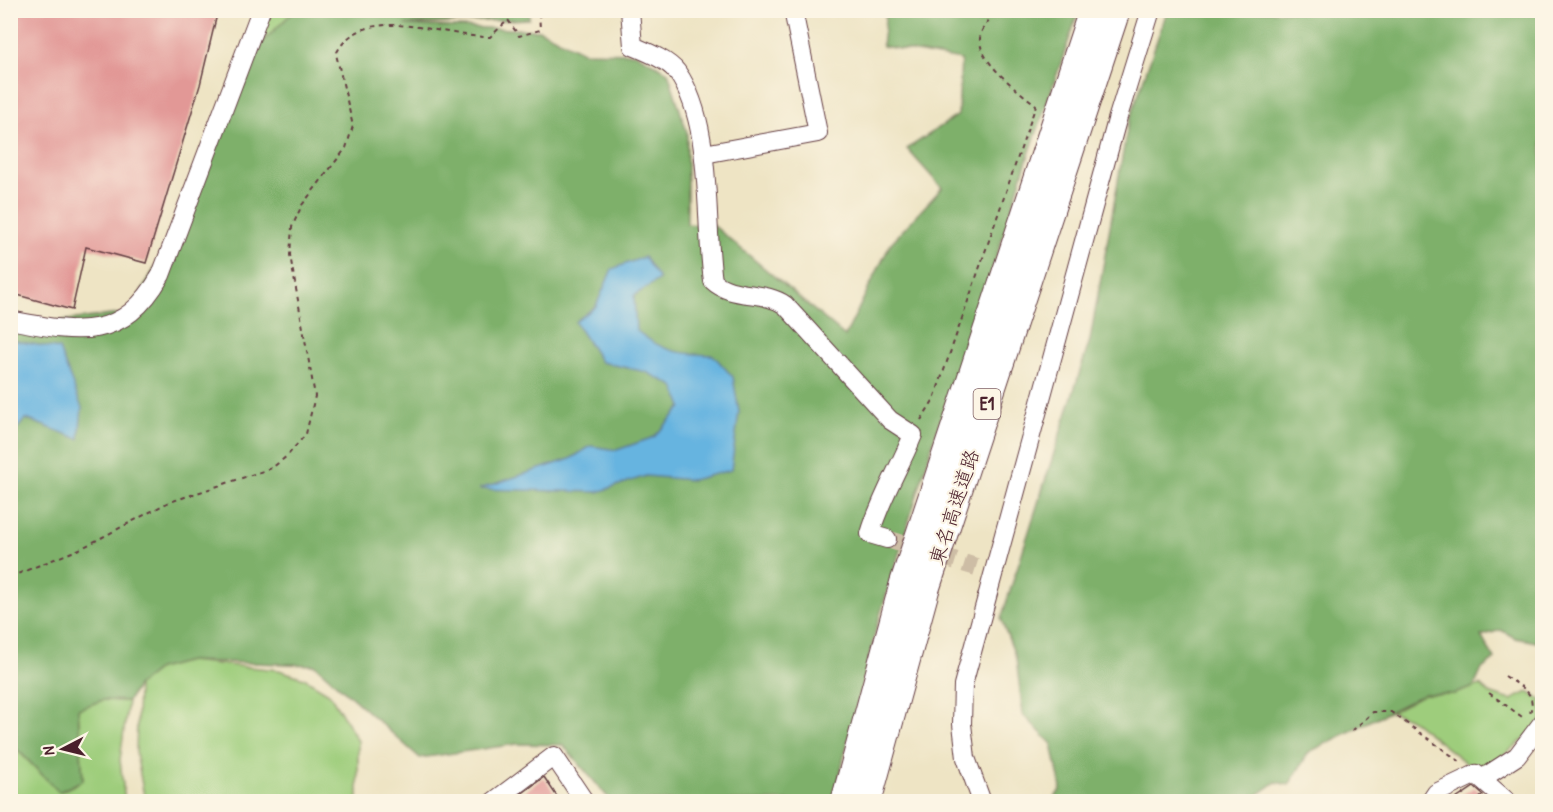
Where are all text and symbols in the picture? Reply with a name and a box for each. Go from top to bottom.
road number: E1 [974,389,1000,419]
street label: 東名高速道路 [922,446,985,568]
north arrow [33,719,93,779]
text: N [37,745,60,756]

